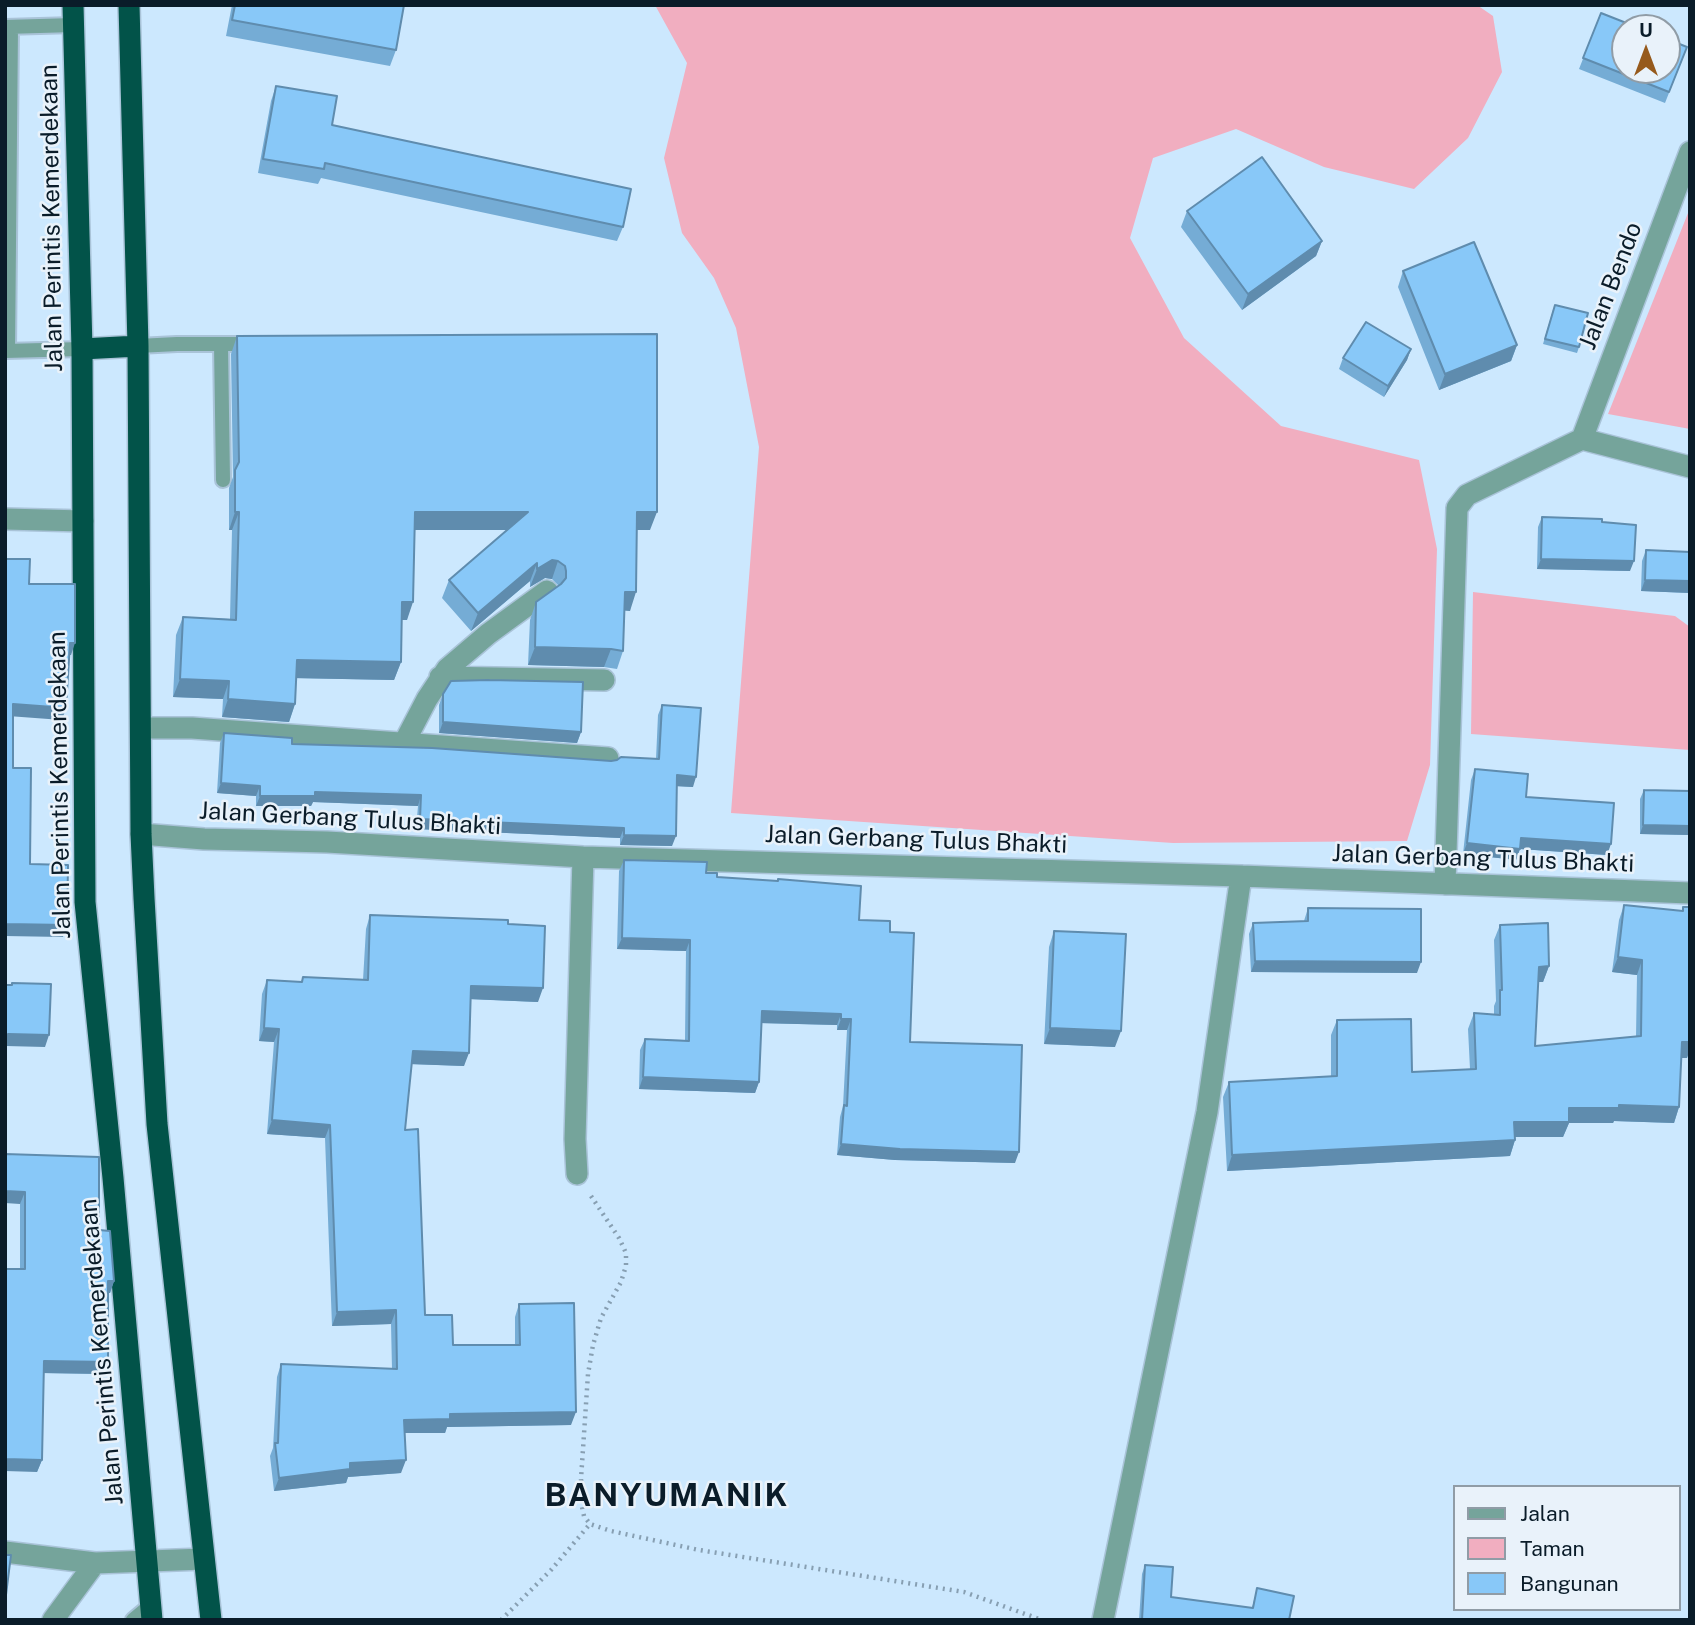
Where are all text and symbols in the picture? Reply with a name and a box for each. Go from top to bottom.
north arrow [1611,14,1681,84]
text: U [1639,19,1653,41]
street label: Jalan Perintis Kemerdekaan [35,64,69,372]
street label: Jalan Bendo [1574,218,1648,354]
street label: Jalan Perintis Kemerdekaan [43,631,77,939]
street label: Jalan Gerbang Tulus Bhakti [198,797,502,841]
street label: Jalan Gerbang Tulus Bhakti [764,820,1068,860]
street label: Jalan Gerbang Tulus Bhakti [1331,839,1635,879]
street label: Jalan Perintis Kemerdekaan [74,1197,130,1507]
district label: BANYUMANIK [546,1477,788,1515]
legend [1454,1485,1681,1611]
text: Jalan [1520,1501,1570,1526]
text: Taman [1520,1536,1585,1561]
text: Bangunan [1520,1571,1619,1596]

